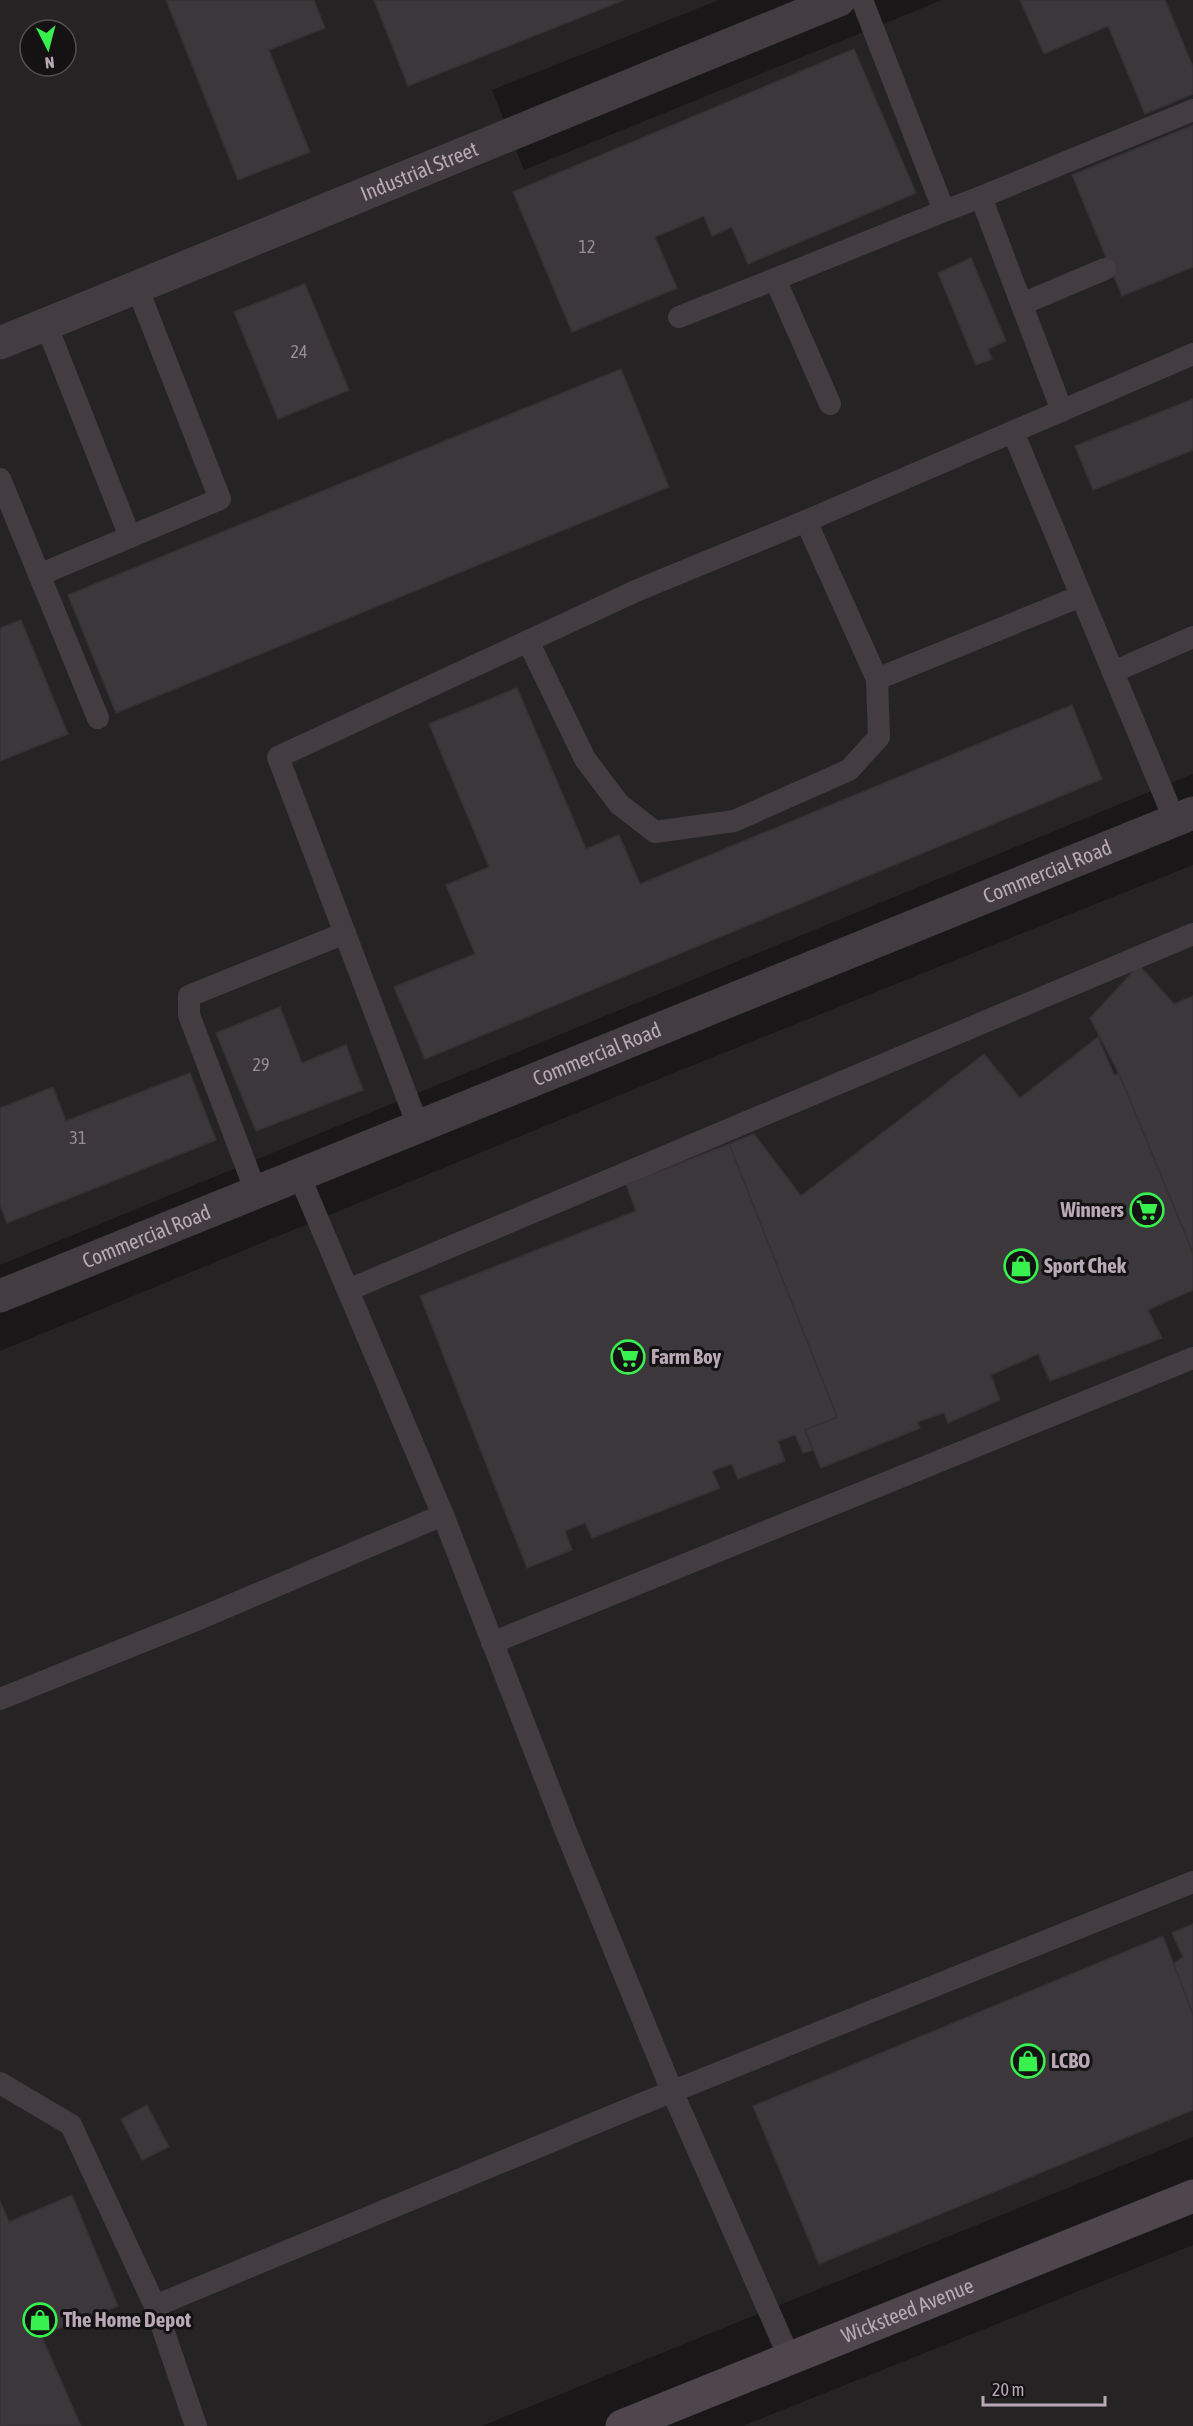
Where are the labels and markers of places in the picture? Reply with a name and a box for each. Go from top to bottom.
supermarket icon: Winners [1129,1192,1165,1228]
place label: Winners [1059,1197,1125,1221]
shop icon: Sport Chek [1003,1248,1039,1284]
place label: Sport Chek [1044,1253,1127,1277]
supermarket icon: Farm Boy [610,1339,646,1375]
place label: Farm Boy [651,1344,722,1368]
shop icon: LCBO [1010,2043,1046,2079]
place label: LCBO [1051,2048,1090,2072]
shop icon: The Home Depot [22,2302,58,2338]
place label: The Home Depot [63,2307,191,2331]

